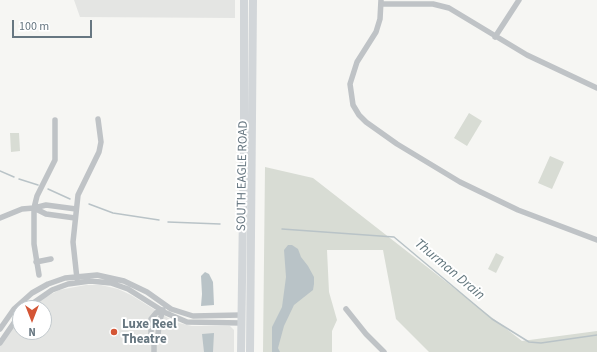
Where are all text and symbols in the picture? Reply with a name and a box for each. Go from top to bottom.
scale bar [14,12,94,38]
text: 100 m [19,18,49,35]
street label: SOUTH EAGLE ROAD [234,121,252,231]
water label: Thurman Drain [410,236,488,304]
north arrow [12,300,52,340]
place label: Luxe Reel Theatre [122,317,177,348]
text: N [28,324,36,339]
marker: Luxe Reel Theatre [109,327,119,337]

